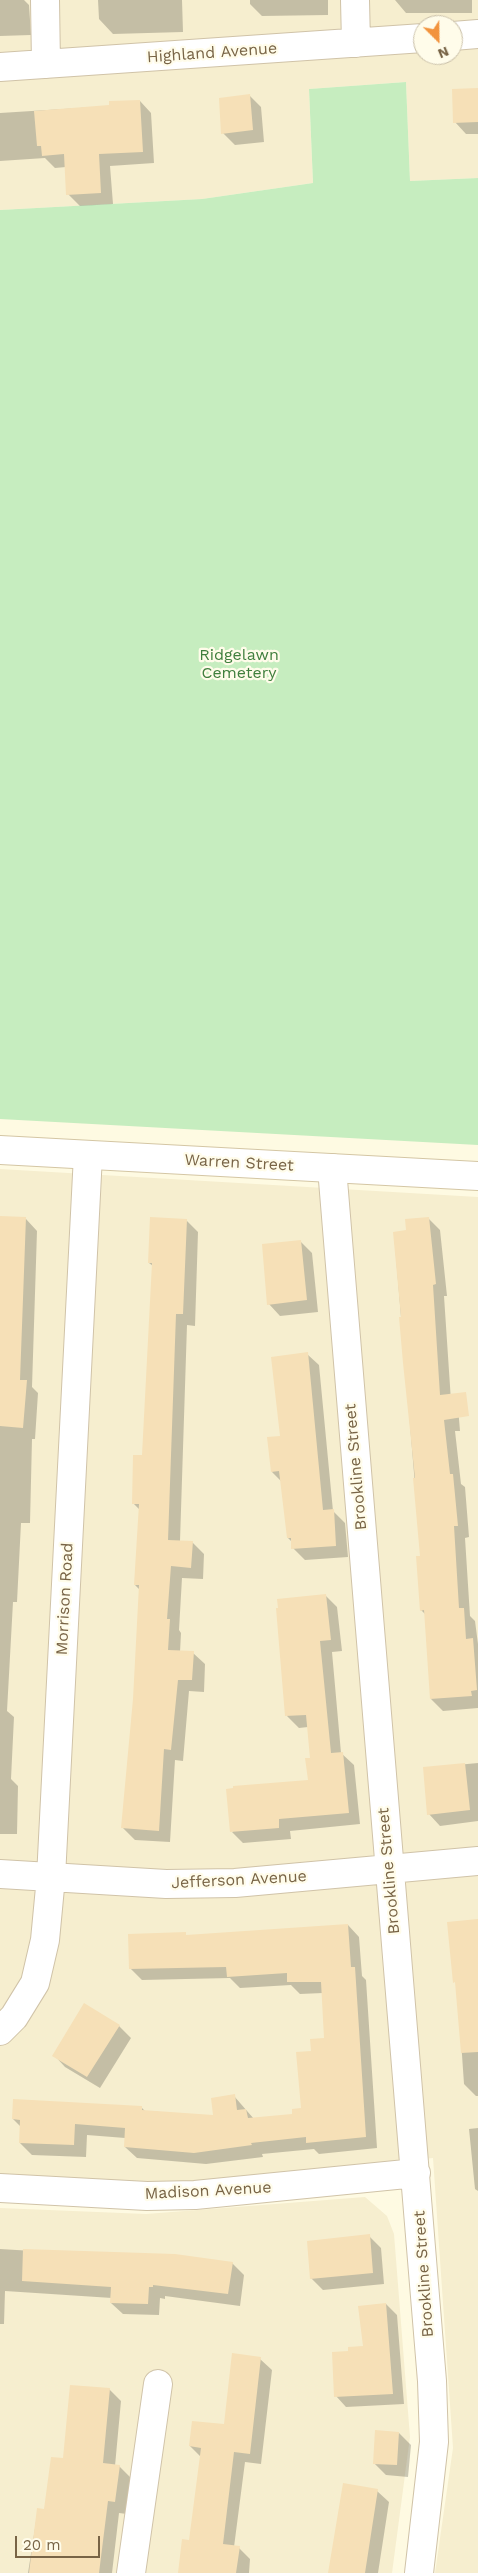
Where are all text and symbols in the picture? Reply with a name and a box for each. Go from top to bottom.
north arrow [413,15,463,65]
street label: Highland Avenue [146,39,278,67]
text: N [436,43,451,62]
park label: Ridgelawn Cemetery [199,645,279,683]
street label: Warren Street [184,1151,294,1175]
street label: Brookline Street [341,1403,371,1531]
street label: Morrison Road [52,1542,78,1656]
street label: Brookline Street [374,1807,404,1935]
street label: Jefferson Avenue [171,1867,307,1893]
street label: Madison Avenue [144,2178,272,2204]
street label: Brookline Street [410,2210,438,2338]
scale bar [18,2526,102,2558]
text: 20 m [23,2536,61,2554]

